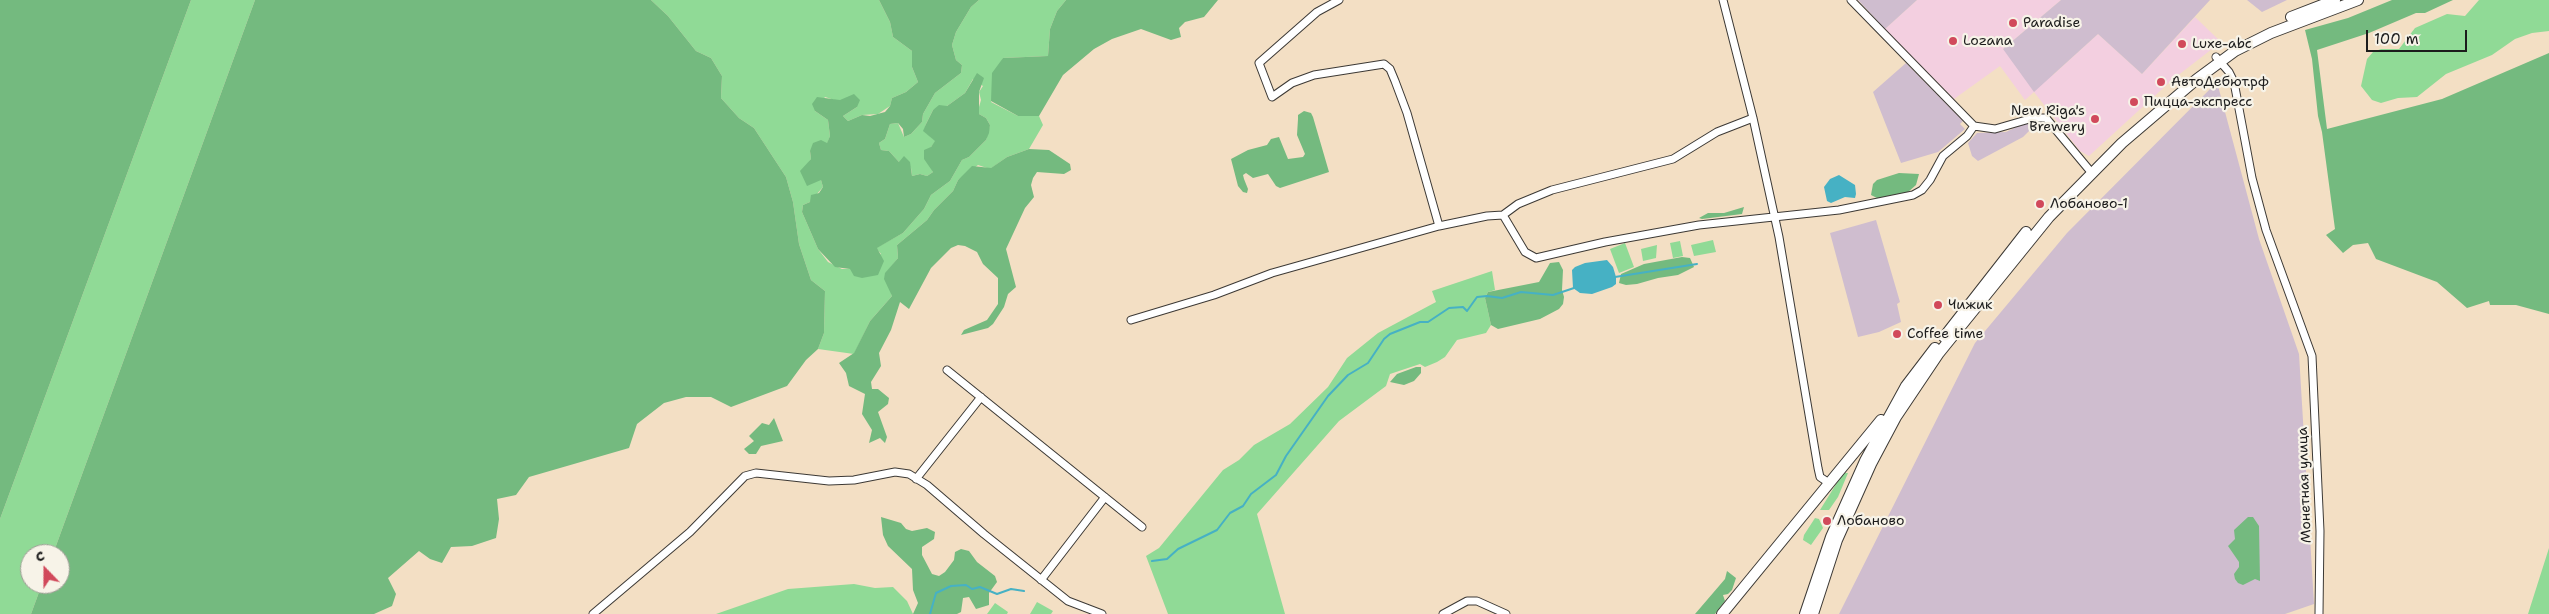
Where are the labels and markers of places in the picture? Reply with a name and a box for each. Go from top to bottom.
place label: Paradise [2023,15,2080,31]
marker: Paradise [2007,17,2019,29]
place label: Lozana [1963,33,2012,49]
marker: Lozana [1947,35,1959,47]
place label: Luxe-abc [2192,36,2252,52]
marker: Luxe-abc [2176,38,2188,50]
place label: АвтоДебют.рф [2171,74,2269,90]
marker: АвтоДебют.рф [2155,76,2167,88]
place label: Пицца-экспресс [2144,94,2252,110]
marker: Пицца-экспресс [2128,96,2140,108]
place label: New Riga's Brewery [2011,103,2085,136]
marker: New Riga's Brewery [2089,113,2101,125]
place label: Лобаново-1 [2050,196,2128,212]
marker: Лобаново-1 [2034,198,2046,210]
place label: Чижик [1948,297,1992,313]
marker: Чижик [1932,299,1944,311]
place label: Coffee time [1907,326,1983,342]
marker: Coffee time [1891,328,1903,340]
place label: Лобаново [1837,513,1904,529]
marker: Лобаново [1821,515,1833,527]

